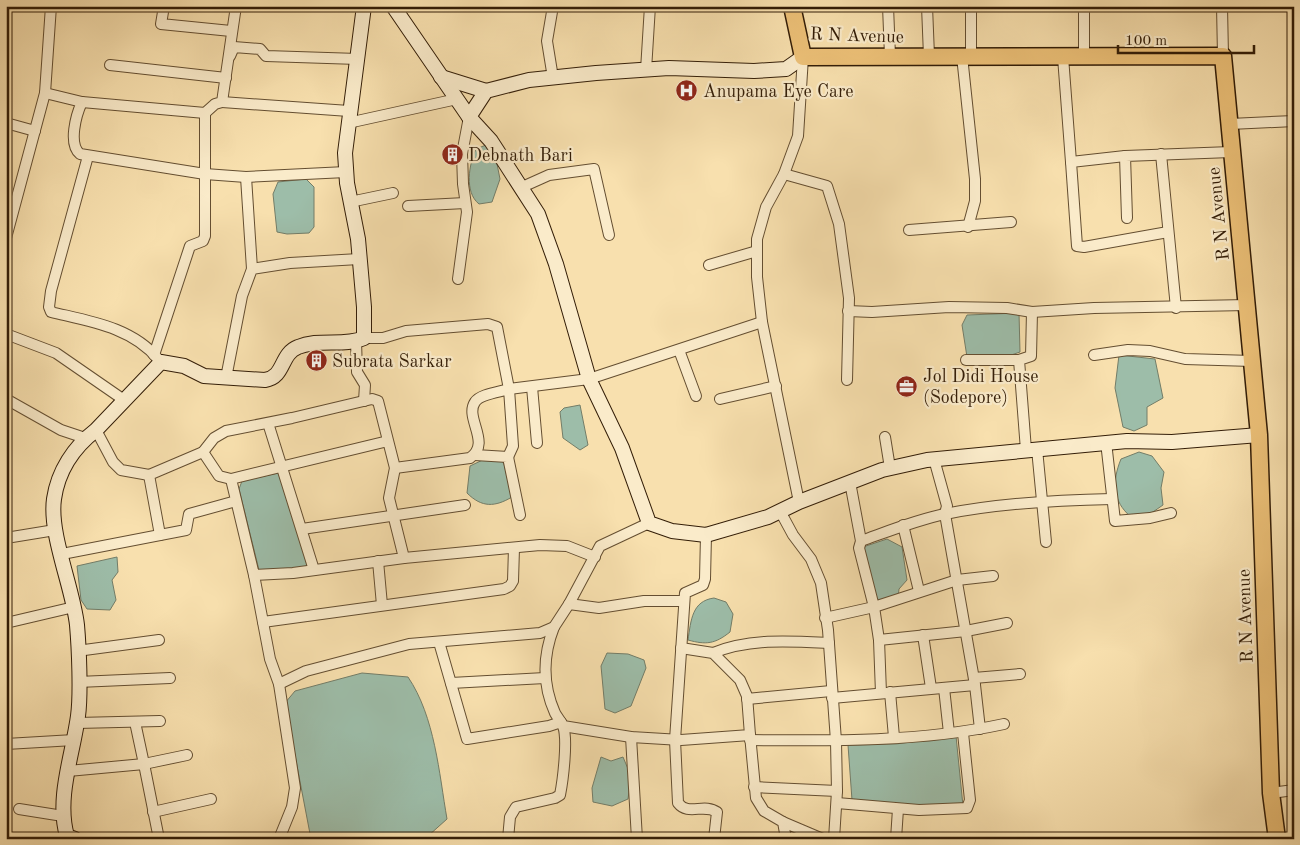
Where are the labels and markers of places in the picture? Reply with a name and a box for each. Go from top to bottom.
hospital icon: Anupama Eye Care [675,79,699,103]
place label: Anupama Eye Care [703,83,854,101]
building icon: Debnath Bari [440,143,464,167]
place label: Debnath Bari [468,147,573,165]
building icon: Subrata Sarkar [304,349,328,373]
place label: Subrata Sarkar [332,353,452,371]
place label: Jol Didi House (Sodepore) [923,368,1039,407]
office icon: Jol Didi House (Sodepore) [895,374,919,398]

